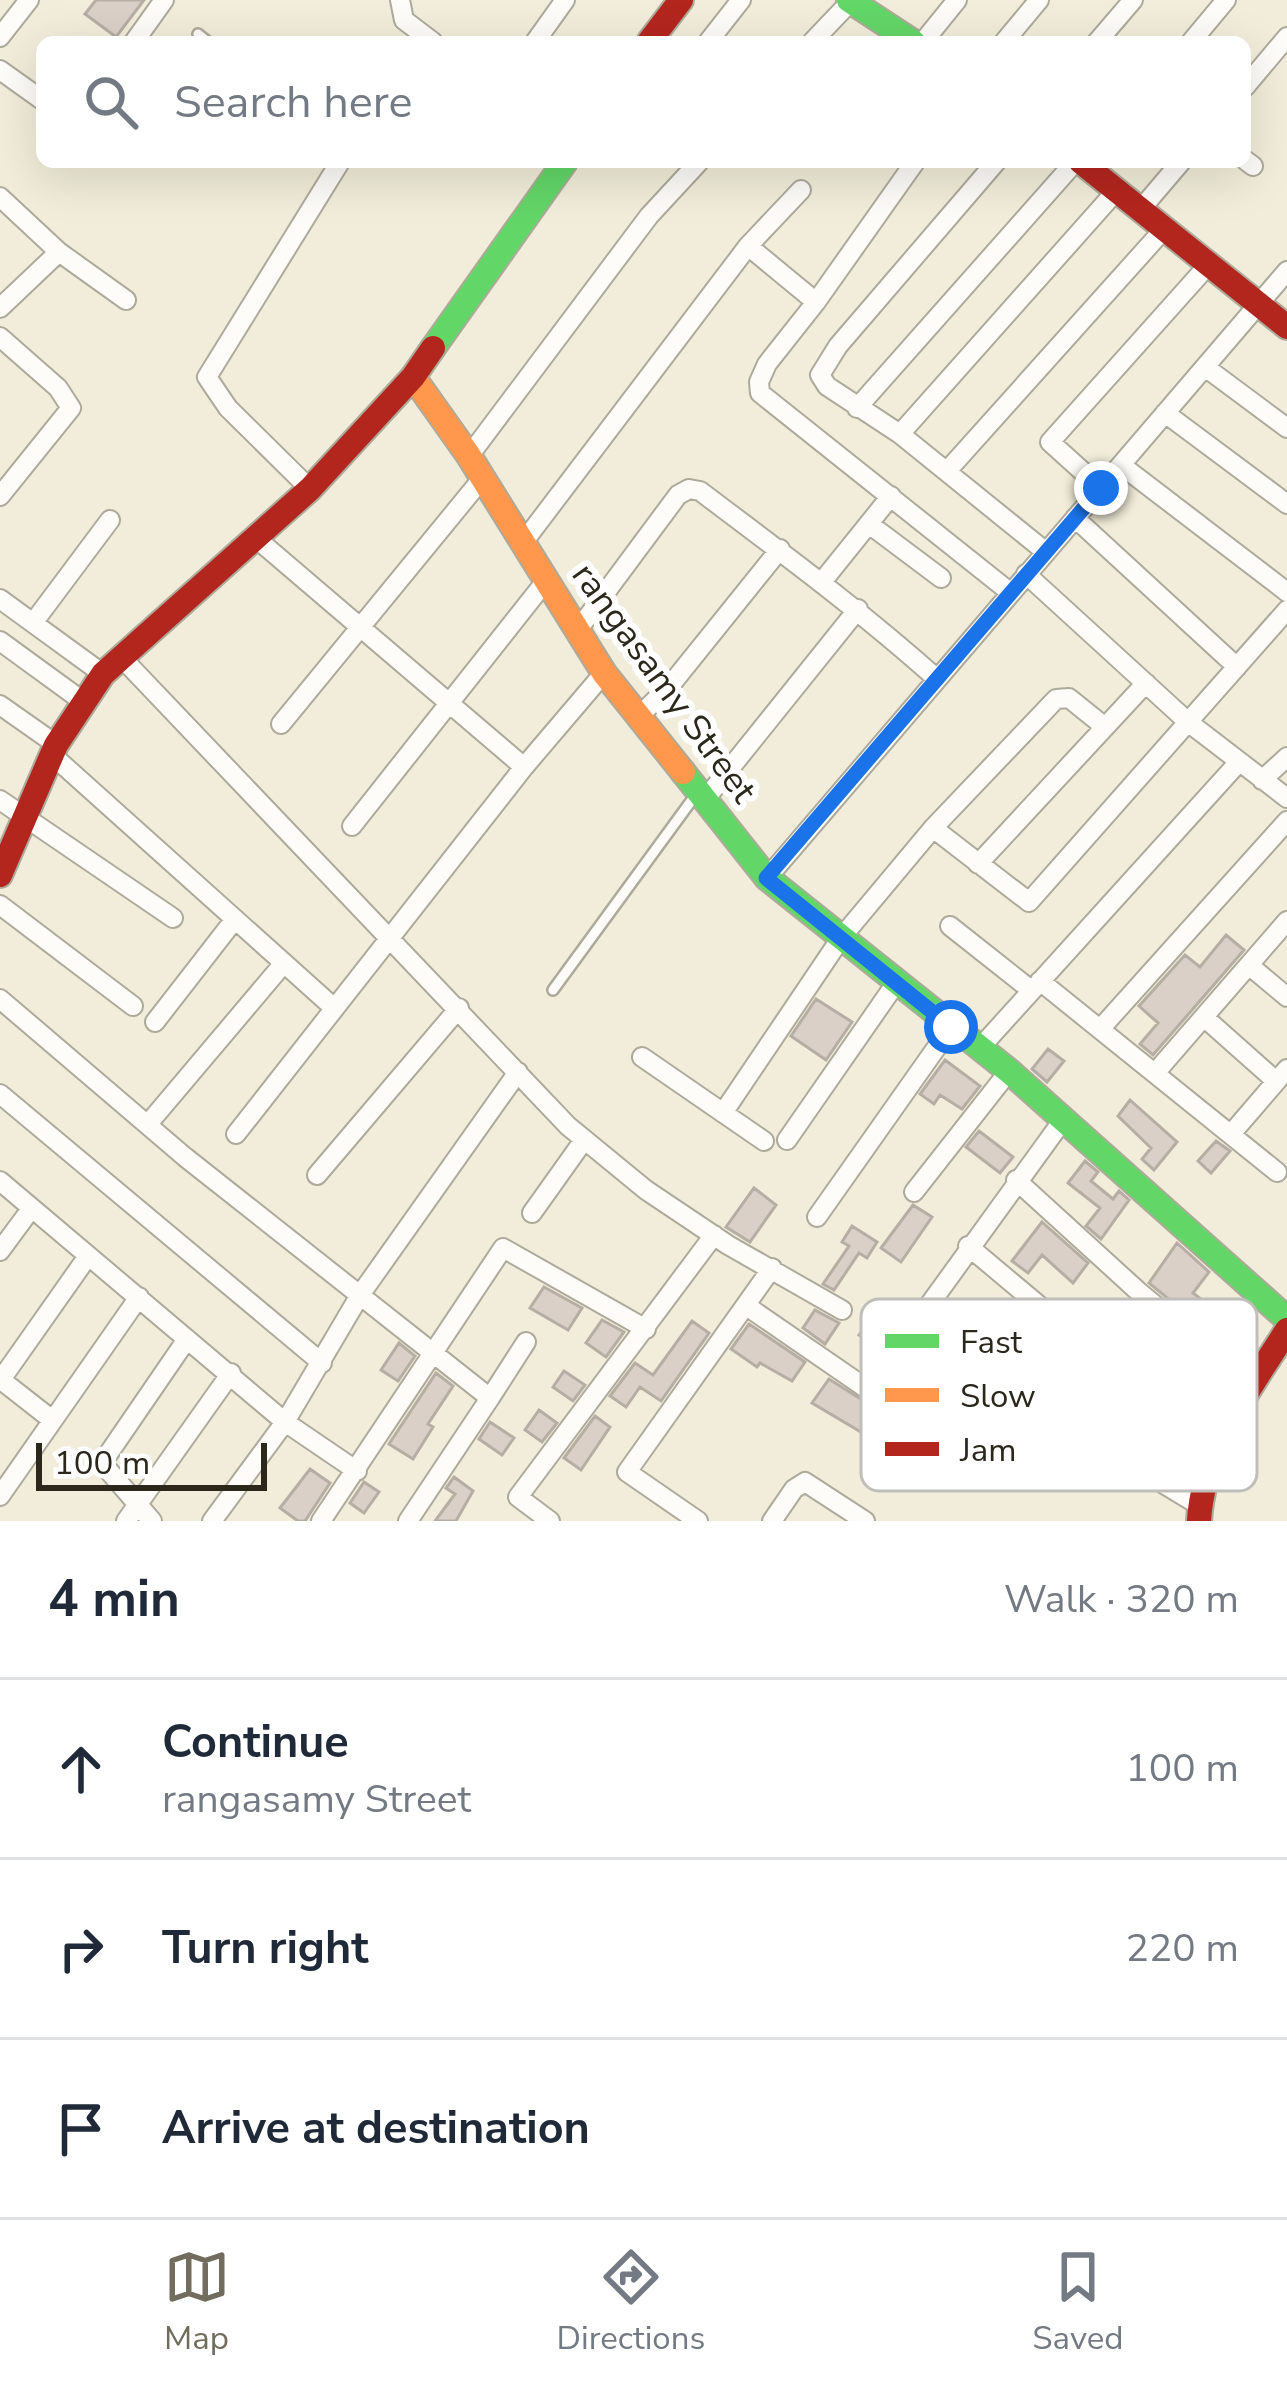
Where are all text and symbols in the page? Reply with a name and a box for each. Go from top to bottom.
search box [36,36,1251,168]
icon: search [78,69,144,135]
text: Search here [174,72,413,133]
route end [1074,461,1128,515]
street label: rangasamy Street [560,553,768,813]
route start [924,1000,978,1054]
legend [861,1299,1257,1491]
text: Fast [960,1320,1023,1365]
text: Slow [960,1374,1036,1419]
text: Jam [959,1428,1016,1473]
scale bar [36,1437,267,1490]
text: 100 m [54,1441,150,1486]
text: 4 min [48,1564,180,1634]
text: Walk · 320 m [1004,1573,1239,1626]
text: Continue [162,1712,349,1773]
icon: ahead [48,1736,114,1802]
text: 100 m [1125,1742,1239,1795]
text: rangasamy Street [162,1773,471,1826]
icon: right [48,1916,114,1982]
text: Turn right [162,1918,369,1979]
text: 220 m [1125,1922,1239,1975]
icon: arrive [48,2096,114,2162]
text: Arrive at destination [162,2098,590,2159]
tab: Map [164,2244,230,2361]
tab: Directions [557,2244,705,2361]
tab: Saved [1032,2244,1123,2361]

